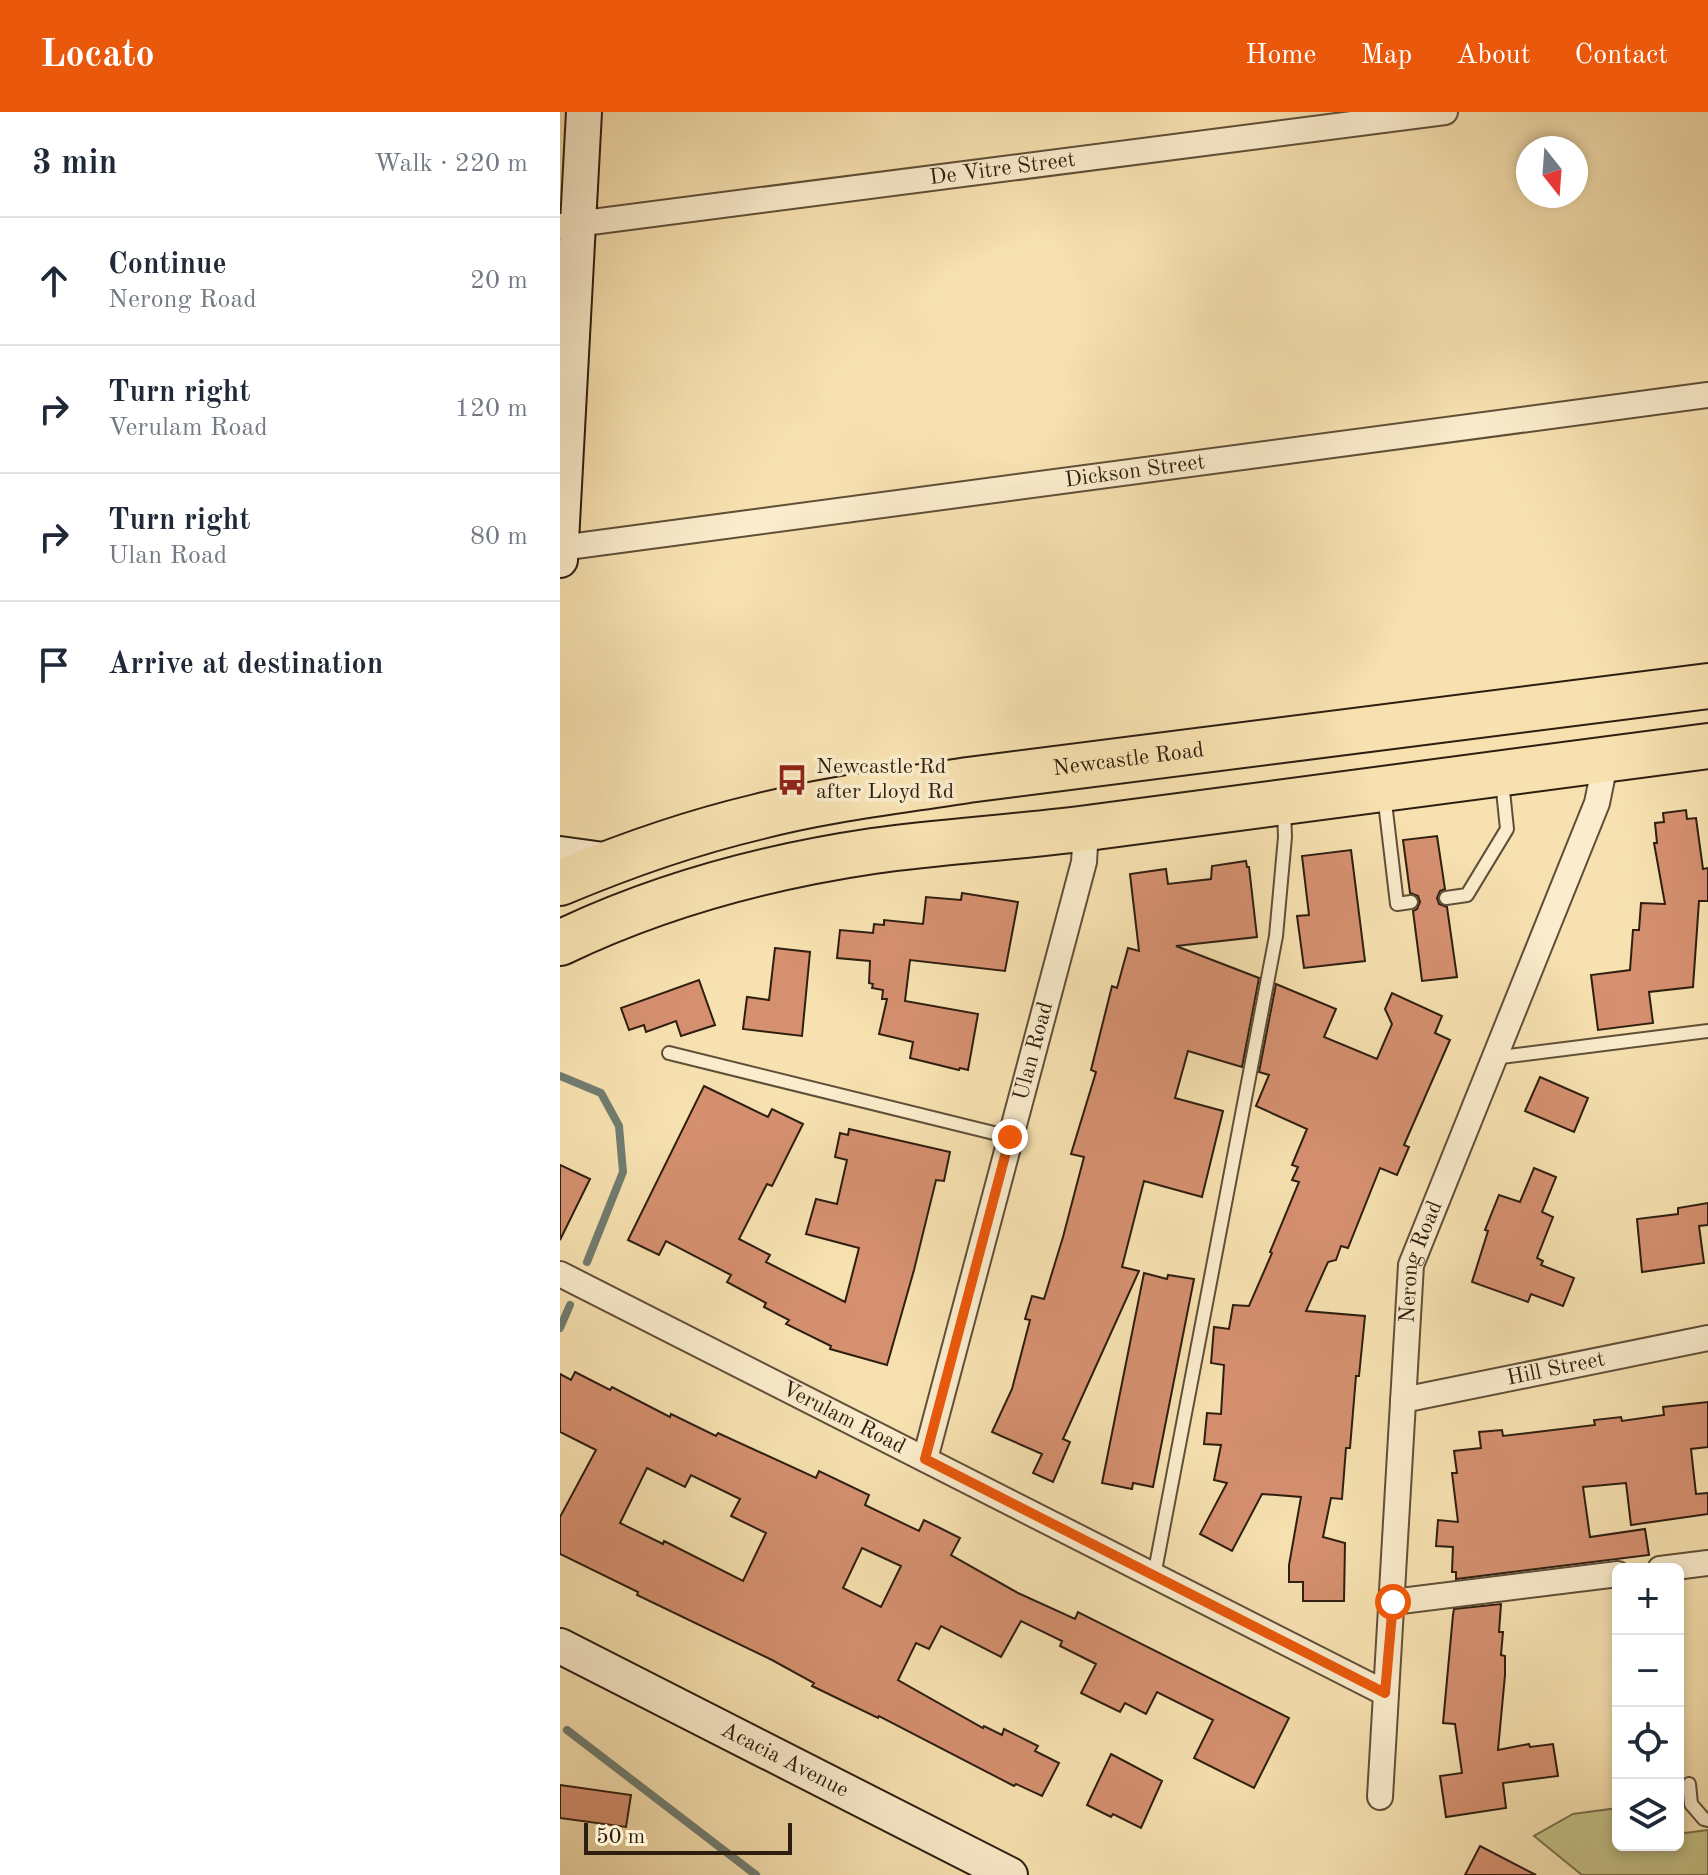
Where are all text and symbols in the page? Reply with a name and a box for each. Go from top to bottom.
text: Locato [40,37,155,75]
text: Home [1245,42,1316,70]
text: Map [1360,42,1412,70]
text: About [1456,42,1531,70]
text: Contact [1575,42,1668,70]
north arrow [1516,136,1588,208]
text: 3 min [32,147,117,181]
street label: De Vitre Street [928,149,1077,189]
text: Walk · 220 m [374,151,528,177]
text: Continue [108,250,227,280]
icon: ahead [32,259,76,303]
text: 20 m [470,268,528,294]
text: Nerong Road [108,287,257,313]
text: Turn right [108,378,250,408]
icon: right [32,387,76,431]
text: 120 m [455,396,528,422]
text: Verulam Road [108,415,268,441]
street label: Dickson Street [1064,451,1206,492]
text: Turn right [108,506,250,536]
icon: right [32,515,76,559]
text: 80 m [470,524,528,550]
text: Ulan Road [108,543,227,569]
icon: arrive [32,643,76,687]
text: Arrive at destination [108,650,383,680]
street label: Newcastle Road [1052,739,1205,780]
place label: Newcastle Rd after Lloyd Rd [816,756,954,803]
bus stop icon: Newcastle Rd after Lloyd Rd [775,763,809,797]
street label: Ulan Road [1010,1000,1057,1103]
route end [992,1119,1028,1155]
street label: Nerong Road [1397,1198,1447,1323]
street label: Hill Street [1505,1348,1607,1390]
street label: Verulam Road [778,1378,909,1458]
map controls [1612,1563,1684,1851]
button: + [1612,1563,1684,1635]
route start [1375,1584,1411,1620]
button: − [1612,1635,1684,1707]
button: locate [1612,1707,1684,1779]
street label: Acacia Avenue [717,1719,852,1802]
button: layers [1612,1779,1684,1851]
scale bar [584,1819,792,1855]
text: 50 m [596,1826,645,1848]

